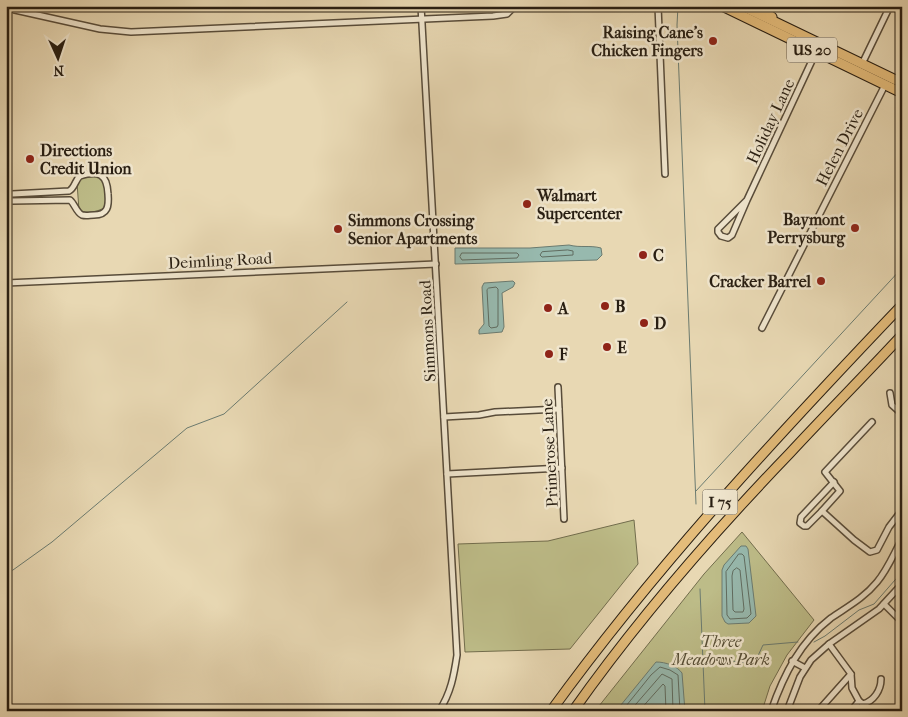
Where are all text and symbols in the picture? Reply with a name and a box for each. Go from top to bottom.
place label: Raising Cane's Chicken Fingers [591,23,703,61]
north arrow [32,32,82,82]
marker: Raising Cane's Chicken Fingers [707,35,719,47]
road number: US 20 [787,38,837,62]
text: N [53,62,64,79]
street label: Holiday Lane [743,76,798,167]
street label: Helen Drive [812,105,867,189]
place label: Directions Credit Union [40,141,132,178]
marker: Directions Credit Union [24,153,36,165]
place label: Walmart Supercenter [536,186,623,224]
marker: Walmart Supercenter [521,198,533,210]
place label: Baymont Perrysburg [767,210,845,248]
place label: Simmons Crossing Senior Apartments [348,211,477,249]
marker: Baymont Perrysburg [849,222,861,234]
marker: Simmons Crossing Senior Apartments [332,223,344,235]
place label: C [653,246,664,265]
street label: Deimling Road [167,248,273,273]
marker: C [637,249,649,261]
place label: Cracker Barrel [709,272,812,291]
marker: Cracker Barrel [815,275,827,287]
street label: Simmons Road [415,279,440,382]
place label: B [615,297,625,316]
place label: A [557,299,569,318]
marker: B [599,300,611,312]
marker: A [542,302,554,314]
place label: D [654,314,666,333]
marker: D [638,317,650,329]
place label: E [617,338,627,357]
marker: E [601,341,613,353]
place label: F [558,345,568,364]
marker: F [543,348,555,360]
street label: Primerose Lane [537,398,562,508]
road number: I 75 [702,490,738,514]
park label: Three Meadows Park [671,632,770,669]

